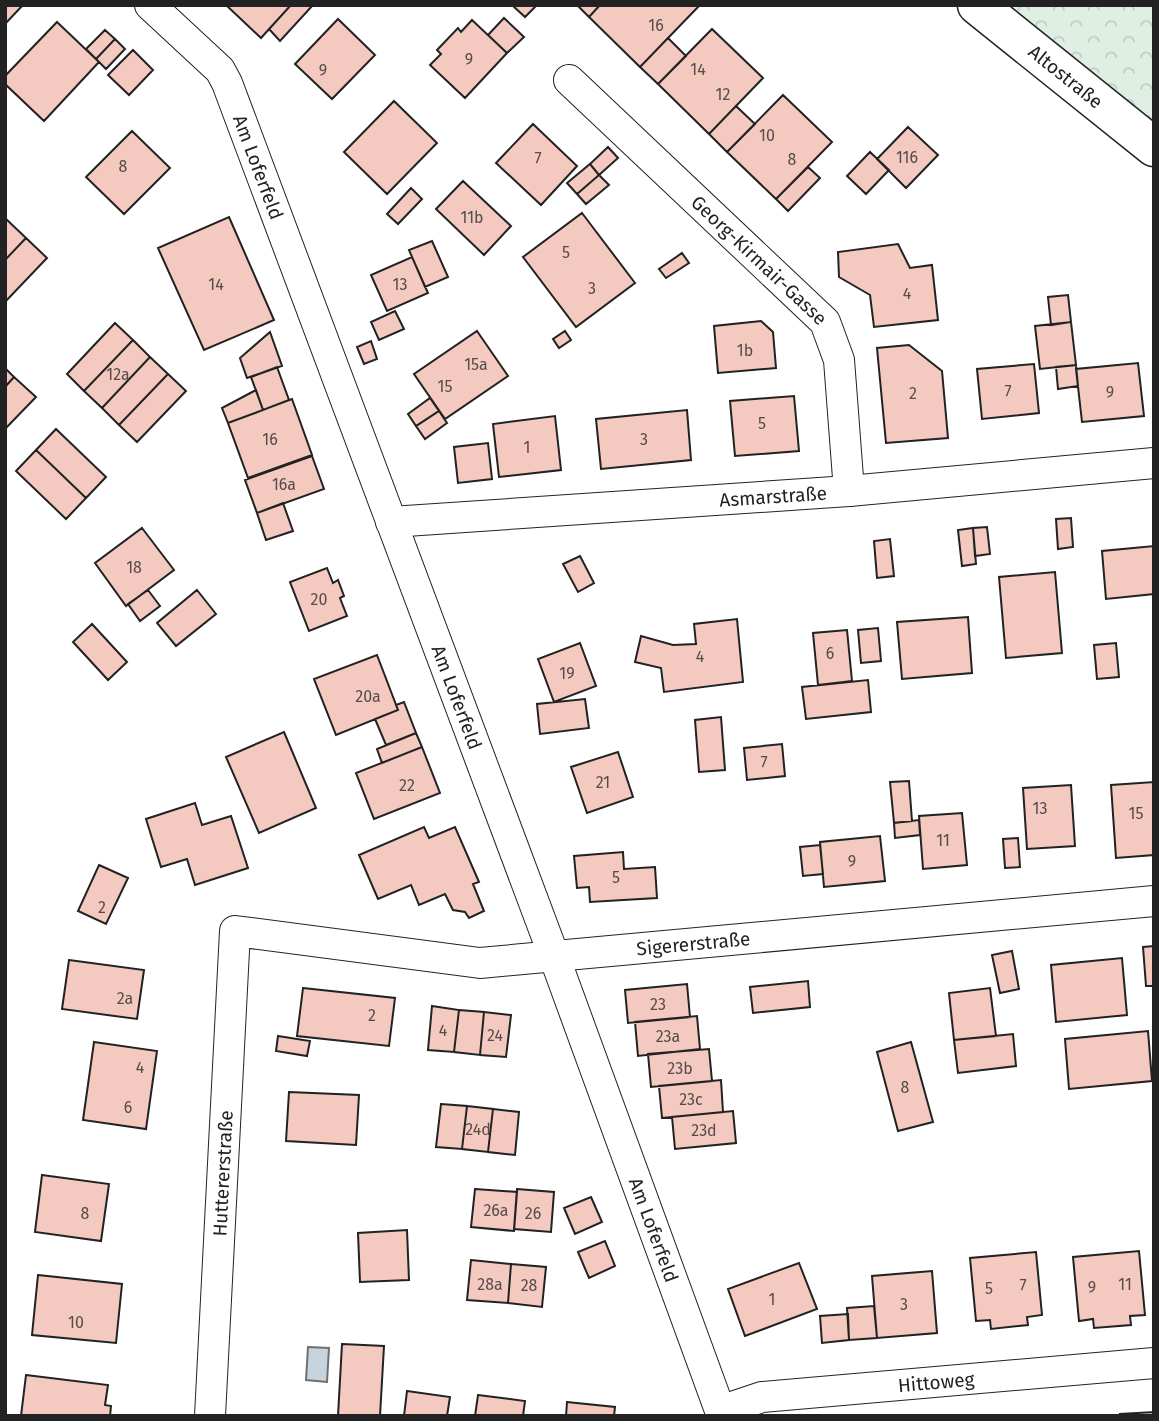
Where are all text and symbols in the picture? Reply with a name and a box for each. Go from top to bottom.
house number: 16 [648,16,664,35]
street label: Altostraße [1024,40,1107,113]
house number: 9 [465,50,473,69]
house number: 14 [690,60,706,79]
house number: 9 [319,61,327,80]
house number: 12 [716,85,730,104]
street label: Am Loferfeld [228,112,288,223]
house number: 10 [759,126,775,145]
house number: 116 [896,148,918,167]
house number: 7 [534,149,542,168]
house number: 8 [788,150,797,169]
house number: 8 [119,157,128,176]
street label: Georg-Kirmair-Gasse [686,191,832,330]
house number: 11b [460,208,484,227]
house number: 5 [562,243,570,262]
house number: 14 [208,275,224,294]
house number: 13 [393,275,407,294]
house number: 3 [588,279,596,298]
house number: 4 [903,284,912,303]
house number: 1b [737,341,753,360]
house number: 15a [464,355,488,374]
house number: 12a [106,365,130,384]
house number: 15 [438,377,452,396]
house number: 7 [1004,382,1012,401]
house number: 9 [1106,383,1114,402]
house number: 2 [909,384,917,403]
house number: 5 [758,414,766,433]
house number: 16 [262,430,278,449]
house number: 3 [640,430,648,449]
house number: 1 [524,438,530,457]
house number: 16a [272,475,296,494]
street label: Asmarstraße [719,482,828,512]
house number: 18 [126,558,142,577]
house number: 20 [311,590,327,609]
street label: Am Loferfeld [427,642,487,753]
house number: 6 [826,644,834,663]
house number: 4 [696,647,705,666]
house number: 19 [559,664,575,683]
house number: 20a [355,687,381,706]
house number: 7 [760,753,768,772]
house number: 21 [596,773,610,792]
house number: 22 [399,776,415,795]
house number: 13 [1033,799,1047,818]
house number: 15 [1129,804,1143,823]
house number: 11 [936,831,950,850]
house number: 9 [848,852,856,871]
house number: 5 [612,868,620,887]
house number: 2 [98,898,106,917]
street label: Sigererstraße [635,927,751,961]
house number: 2a [117,989,133,1008]
house number: 23 [650,995,666,1014]
house number: 2 [368,1006,376,1025]
house number: 4 [439,1021,448,1040]
house number: 24 [487,1026,503,1045]
house number: 23a [656,1027,680,1046]
house number: 4 [136,1058,145,1077]
house number: 23b [667,1059,693,1078]
house number: 8 [901,1078,910,1097]
house number: 23c [679,1090,703,1109]
house number: 6 [124,1098,132,1117]
street label: Huttererstraße [208,1110,238,1237]
house number: 24d [465,1120,491,1139]
house number: 23d [691,1121,717,1140]
street label: Am Loferfeld [624,1175,683,1285]
house number: 26a [483,1201,509,1220]
house number: 8 [81,1204,90,1223]
house number: 26 [525,1204,541,1223]
house number: 28a [477,1275,503,1294]
house number: 11 [1118,1275,1132,1294]
house number: 28 [521,1276,538,1295]
house number: 7 [1019,1276,1027,1295]
house number: 9 [1088,1278,1096,1297]
house number: 5 [985,1279,993,1298]
house number: 1 [769,1290,775,1309]
house number: 3 [900,1295,908,1314]
house number: 10 [68,1313,84,1332]
street label: Hittoweg [897,1368,975,1397]

